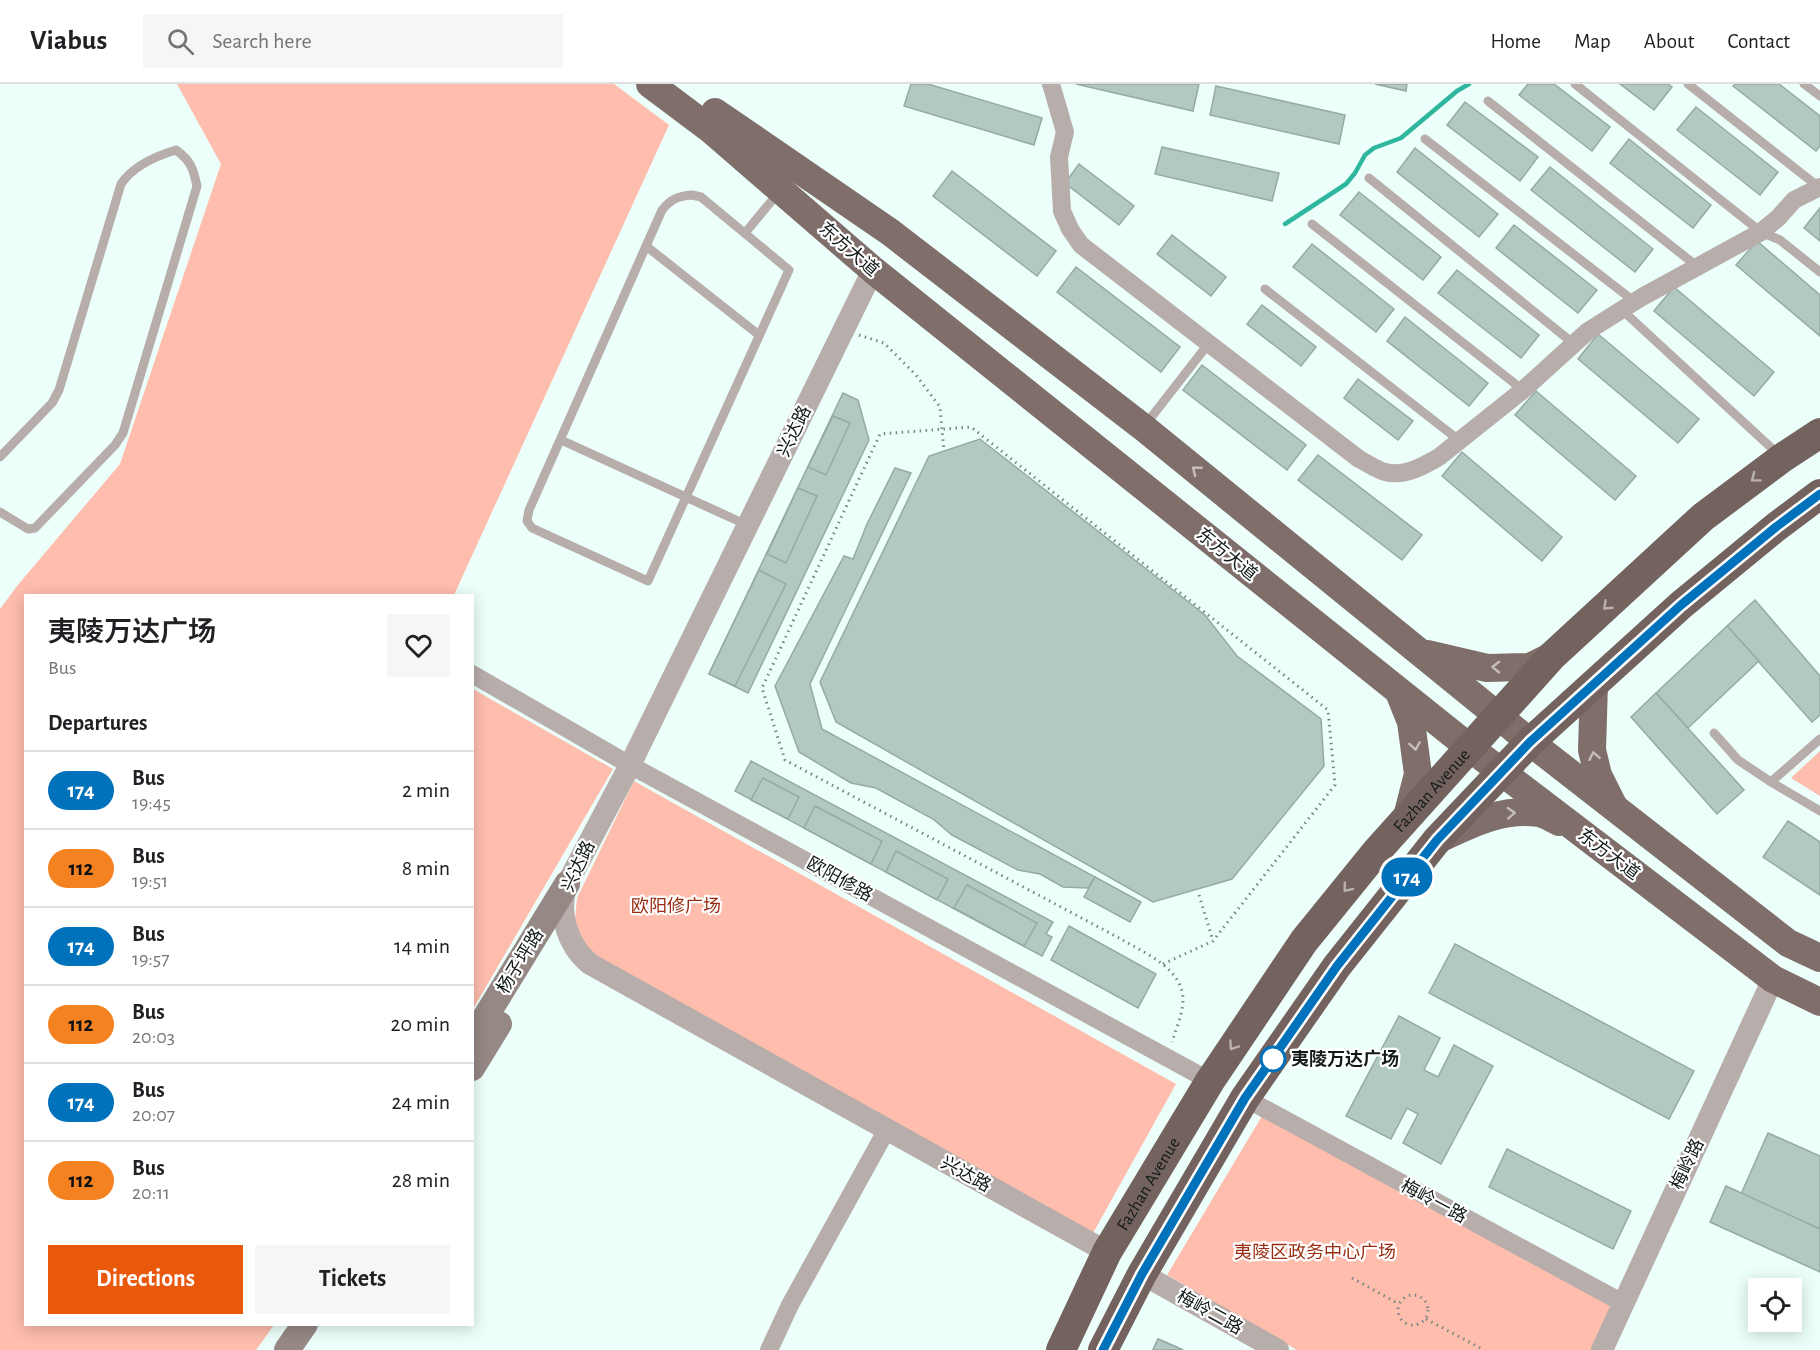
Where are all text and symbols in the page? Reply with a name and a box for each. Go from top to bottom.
search box [143,14,563,68]
icon: search [164,25,197,58]
text: Viabus [30,27,107,55]
text: Search here [212,30,312,52]
text: Home [1490,31,1541,52]
text: Map [1574,31,1611,52]
text: About [1644,31,1694,52]
text: Contact [1727,31,1790,52]
street label: 东方大道 [815,218,883,280]
street label: 兴达路 [773,402,815,460]
one-way arrow [1192,466,1203,477]
one-way arrow [1750,471,1761,482]
street label: 东方大道 [1193,524,1261,584]
one-way arrow [1603,598,1614,609]
button: heart [387,614,450,677]
text: 夷陵万达广场 [48,619,216,647]
text: Bus [48,658,76,678]
one-way arrow [1492,661,1501,673]
text: Departures [48,712,148,734]
one-way arrow [1408,740,1421,750]
street label: Fazhan Avenue [1390,746,1474,836]
one-way arrow [1588,751,1601,761]
text: Bus [132,767,165,789]
text: 2 min [402,779,450,801]
text: 174 [67,780,95,801]
text: 19:45 [132,793,171,813]
one-way arrow [1507,807,1516,820]
street label: 东方大道 [1574,824,1644,884]
street label: 兴达路 [558,837,598,895]
text: Bus [132,845,165,867]
street label: 欧阳修路 [804,853,876,905]
text: 8 min [402,857,450,879]
text: 112 [68,858,94,879]
line badge: 174 [1372,858,1442,896]
text: 174 [1393,867,1421,888]
text: 19:51 [132,871,168,891]
one-way arrow [1344,881,1355,892]
park label: 欧阳修广场 [631,896,721,916]
text: Bus [132,923,165,945]
street label: 杨子坪路 [493,925,547,997]
text: 14 min [394,935,450,957]
text: 174 [67,936,95,957]
text: 19:57 [132,949,170,969]
text: Bus [132,1001,165,1023]
text: 20 min [390,1013,450,1035]
text: 112 [68,1014,94,1035]
text: 20:03 [132,1027,175,1047]
one-way arrow [1229,1039,1240,1050]
marker: 夷陵万达广场 [1260,1046,1286,1072]
place label: 夷陵万达广场 [1291,1049,1399,1069]
text: Bus [132,1079,165,1101]
text: 24 min [392,1091,450,1113]
text: 174 [67,1092,95,1113]
text: 20:07 [132,1105,175,1125]
street label: Fazhan Avenue [1114,1134,1184,1234]
street label: 梅岭路 [1667,1135,1707,1193]
street label: 兴达路 [938,1152,994,1196]
text: Bus [132,1157,165,1179]
text: 28 min [392,1169,450,1191]
text: 112 [68,1170,94,1191]
street label: 梅岭一路 [1398,1175,1470,1227]
text: 20:11 [132,1183,170,1203]
park label: 夷陵区政务中心广场 [1234,1242,1396,1262]
button: Directions [48,1245,243,1314]
button: Tickets [255,1245,450,1314]
map controls [1748,1278,1802,1332]
button: locate [1748,1278,1802,1332]
street label: 梅岭二路 [1174,1286,1246,1338]

